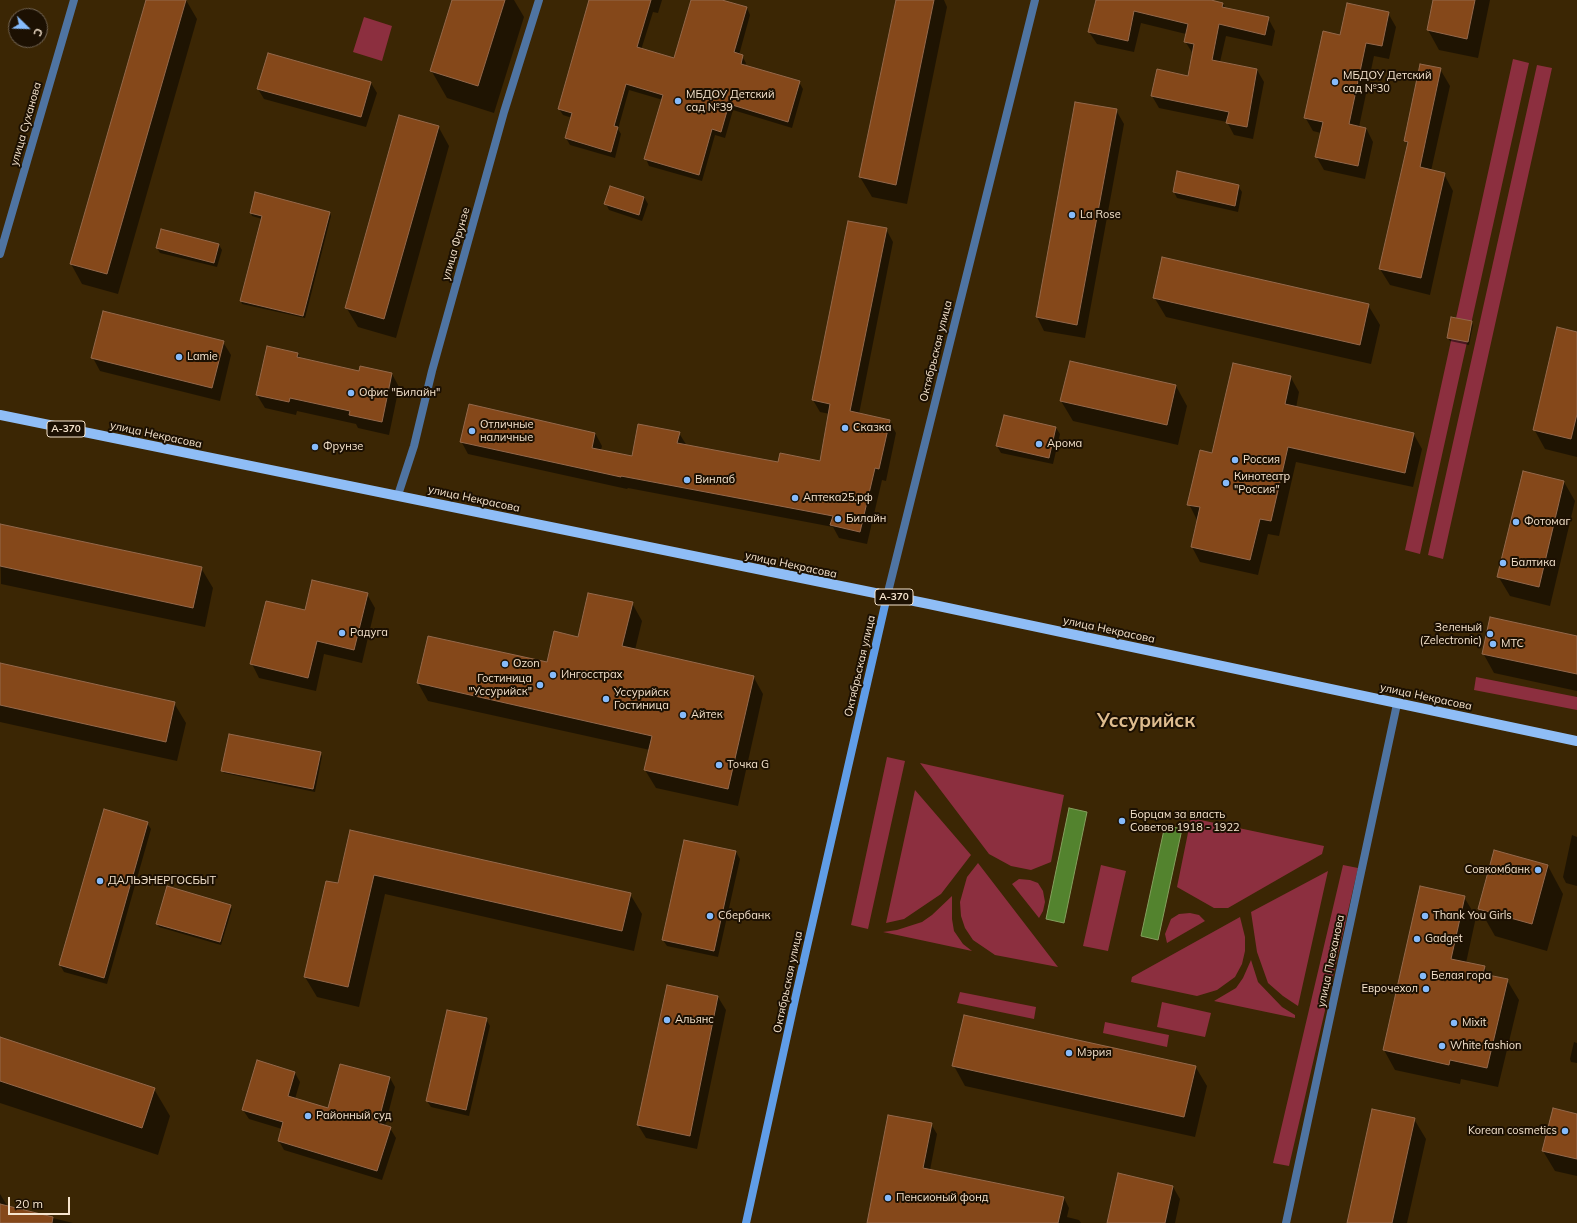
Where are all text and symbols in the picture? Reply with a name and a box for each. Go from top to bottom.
north arrow [8,8,48,48]
text: С [30,26,46,38]
place label: МБДОУ Детский сад №30 [1343,69,1431,95]
marker: МБДОУ Детский сад №30 [1330,77,1340,87]
street label: улица Суханова [8,81,44,167]
place label: МБДОУ Детский сад №39 [686,88,774,114]
marker: МБДОУ Детский сад №39 [673,96,683,106]
street label: улица Фрунзе [439,206,473,282]
place label: La Rose [1080,208,1121,222]
marker: La Rose [1067,210,1077,220]
street label: Октябрьская улица [917,299,955,403]
place label: Lamie [187,350,218,364]
marker: Lamie [174,352,184,362]
place label: Офис "Билайн" [359,386,440,400]
marker: Офис "Билайн" [346,388,356,398]
place label: Отличные наличные [480,418,534,444]
street label: улица Некрасова [109,419,203,451]
road number: А-370 [47,421,85,437]
place label: Сказка [853,421,891,435]
marker: Сказка [840,423,850,433]
marker: Отличные наличные [467,426,477,436]
place label: Арома [1047,437,1082,451]
marker: Арома [1034,439,1044,449]
place label: Фрунзе [323,440,363,454]
marker: Фрунзе [310,442,320,452]
place label: Россия [1243,453,1280,467]
marker: Россия [1230,455,1240,465]
place label: Кинотеатр "Россия" [1234,470,1290,496]
place label: Винлаб [695,473,735,487]
marker: Винлаб [682,475,692,485]
marker: Кинотеатр "Россия" [1221,478,1231,488]
street label: улица Некрасова [427,483,521,515]
place label: Аптека25.рф [803,491,873,505]
marker: Аптека25.рф [790,493,800,503]
place label: Билайн [846,512,886,526]
marker: Билайн [833,514,843,524]
place label: Фотомаг [1524,515,1570,529]
marker: Фотомаг [1511,517,1521,527]
street label: улица Некрасова [744,549,838,581]
place label: Балтика [1511,556,1556,570]
marker: Балтика [1498,558,1508,568]
road number: А-370 [875,589,913,605]
street label: Октябрьская улица [842,614,878,718]
street label: улица Некрасова [1062,614,1156,646]
place label: Зеленый (Zelectronic) [1420,621,1482,647]
place label: Радуга [350,626,388,640]
marker: Радуга [337,628,347,638]
marker: Зеленый (Zelectronic) [1485,629,1495,639]
place label: МТС [1501,637,1524,651]
marker: МТС [1488,639,1498,649]
place label: Ozon [513,657,540,671]
marker: Ozon [500,659,510,669]
place label: Ингосстрах [561,668,623,682]
marker: Ингосстрах [548,670,558,680]
place label: Гостиница "Уссурийск" [468,672,532,698]
marker: Гостиница "Уссурийск" [535,680,545,690]
street label: улица Некрасова [1379,681,1473,713]
place label: Уссурийск Гостиница [614,686,669,712]
marker: Уссурийск Гостиница [601,694,611,704]
place label: Айтек [691,708,723,722]
marker: Айтек [678,710,688,720]
district label: Уссурийск [1097,710,1195,732]
place label: Точка G [727,758,769,772]
marker: Точка G [714,760,724,770]
place label: Борцам за власть Советов 1918 - 1922 [1130,808,1240,834]
marker: Борцам за власть Советов 1918 - 1922 [1117,816,1127,826]
place label: Совкомбанк [1465,863,1530,877]
marker: Совкомбанк [1533,865,1543,875]
place label: ДАЛЬЭНЕРГОСБЫТ [108,874,216,888]
marker: ДАЛЬЭНЕРГОСБЫТ [95,876,105,886]
place label: Сбербанк [718,909,770,923]
place label: Thank You Girls [1433,909,1512,923]
marker: Сбербанк [705,911,715,921]
marker: Thank You Girls [1420,911,1430,921]
street label: улица Плеханова [1315,914,1347,1008]
street label: Октябрьская улица [771,930,805,1034]
place label: Gadget [1425,932,1463,946]
marker: Gadget [1412,934,1422,944]
place label: Белая гора [1431,969,1491,983]
marker: Белая гора [1418,971,1428,981]
place label: Еврочехол [1362,982,1418,996]
marker: Еврочехол [1421,984,1431,994]
place label: Альянс [675,1013,714,1027]
marker: Альянс [662,1015,672,1025]
place label: Mixit [1462,1016,1486,1030]
marker: Mixit [1449,1018,1459,1028]
place label: White fashion [1450,1039,1521,1053]
marker: White fashion [1437,1041,1447,1051]
place label: Мэрия [1077,1046,1111,1060]
marker: Мэрия [1064,1048,1074,1058]
place label: Районный суд [316,1109,391,1123]
marker: Районный суд [303,1111,313,1121]
place label: Korean cosmetics [1468,1124,1557,1138]
marker: Korean cosmetics [1560,1126,1570,1136]
scale bar [10,1189,72,1215]
place label: Пенсионый фонд [896,1191,988,1205]
marker: Пенсионый фонд [883,1193,893,1203]
text: 20 m [15,1196,43,1211]

